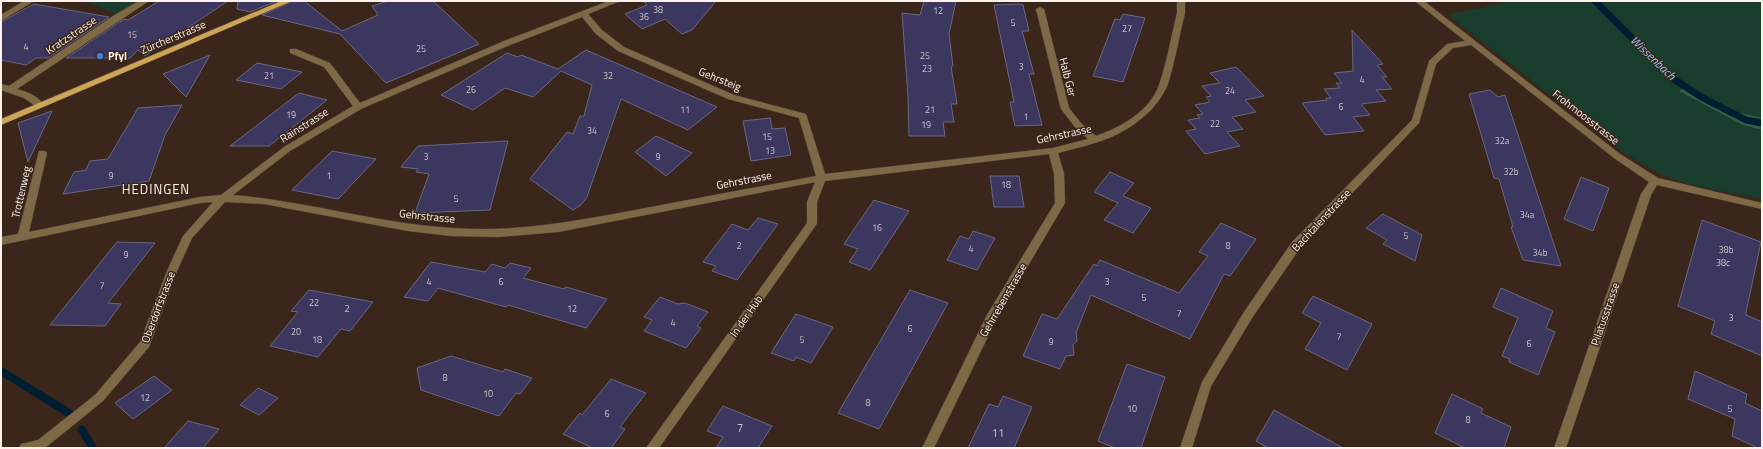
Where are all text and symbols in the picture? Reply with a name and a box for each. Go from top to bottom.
house number: 38 [653,3,663,16]
house number: 12 [933,4,943,17]
house number: 36 [639,10,649,23]
street label: Kratzstrasse [42,12,100,58]
street label: Zürcherstrasse [138,16,208,58]
house number: 5 [1010,16,1016,29]
house number: 27 [1122,22,1132,35]
house number: 15 [127,28,137,41]
water label: Wissenbach [1626,31,1681,85]
house number: 4 [23,40,29,53]
house number: 25 [416,42,426,55]
place label: Pfyl [108,48,127,64]
house number: 25 [920,49,930,62]
marker: Pfyl [95,51,105,61]
street label: Halb Ger [1055,56,1081,98]
house number: 3 [1018,60,1024,73]
house number: 23 [922,62,932,75]
street label: Gehrsteig [696,63,744,95]
house number: 21 [264,69,274,82]
house number: 32 [603,69,613,82]
house number: 4 [1359,73,1365,86]
house number: 26 [466,83,476,96]
house number: 24 [1225,84,1235,97]
street label: Frohmoosstrasse [1549,86,1623,148]
house number: 6 [1338,100,1344,113]
street label: Rainstrasse [277,103,332,146]
house number: 11 [680,103,690,116]
house number: 21 [925,103,935,116]
house number: 19 [286,108,296,121]
house number: 1 [1023,110,1029,123]
house number: 22 [1210,117,1220,130]
house number: 19 [921,118,931,131]
street label: Gehrstrasse [1035,120,1094,148]
house number: 34 [587,124,597,137]
house number: 15 [762,130,772,143]
house number: 32a [1495,134,1510,147]
house number: 13 [765,144,775,157]
house number: 3 [423,150,429,163]
house number: 9 [655,150,661,163]
street label: Trottenweg [7,164,35,220]
house number: 32b [1504,165,1519,178]
street label: Gehrstrasse [715,167,774,193]
house number: 9 [108,169,114,182]
house number: 1 [326,169,332,182]
house number: 18 [1001,178,1011,191]
district label: HEDINGEN [122,179,190,199]
street label: Bachtalenstrasse [1288,185,1355,255]
house number: 5 [453,192,459,205]
street label: Gehrstrasse [398,205,456,227]
house number: 34a [1520,208,1535,221]
house number: 16 [872,221,882,234]
house number: 5 [1403,229,1409,242]
house number: 2 [736,239,742,252]
house number: 8 [1225,239,1231,252]
house number: 4 [968,242,974,255]
house number: 38b [1719,243,1734,256]
house number: 34b [1533,246,1548,259]
house number: 9 [123,248,129,261]
house number: 38c [1716,256,1730,269]
street label: Gehrrebenstrasse [975,260,1031,340]
street label: Oberdorfstrasse [137,269,179,345]
house number: 4 [426,275,432,288]
house number: 6 [498,275,504,288]
house number: 3 [1104,275,1110,288]
house number: 7 [99,279,105,292]
street label: Pilatusstrasse [1587,280,1623,348]
house number: 5 [1141,291,1147,304]
street label: In der Hub [726,292,766,340]
house number: 22 [309,296,319,309]
house number: 2 [344,302,350,315]
house number: 12 [567,302,577,315]
house number: 7 [1176,307,1182,320]
house number: 3 [1728,311,1734,324]
house number: 4 [670,316,676,329]
house number: 6 [907,322,913,335]
house number: 20 [291,325,301,338]
house number: 7 [1336,330,1342,343]
house number: 18 [312,333,322,346]
house number: 5 [799,333,805,346]
house number: 9 [1048,335,1054,348]
house number: 6 [1526,337,1532,350]
house number: 8 [442,371,448,384]
house number: 10 [483,387,493,400]
house number: 12 [140,391,150,404]
house number: 8 [865,396,871,409]
house number: 10 [1127,402,1137,415]
house number: 5 [1727,402,1733,415]
house number: 6 [604,407,610,420]
house number: 8 [1465,413,1471,426]
house number: 7 [737,420,743,436]
house number: 11 [992,425,1004,441]

